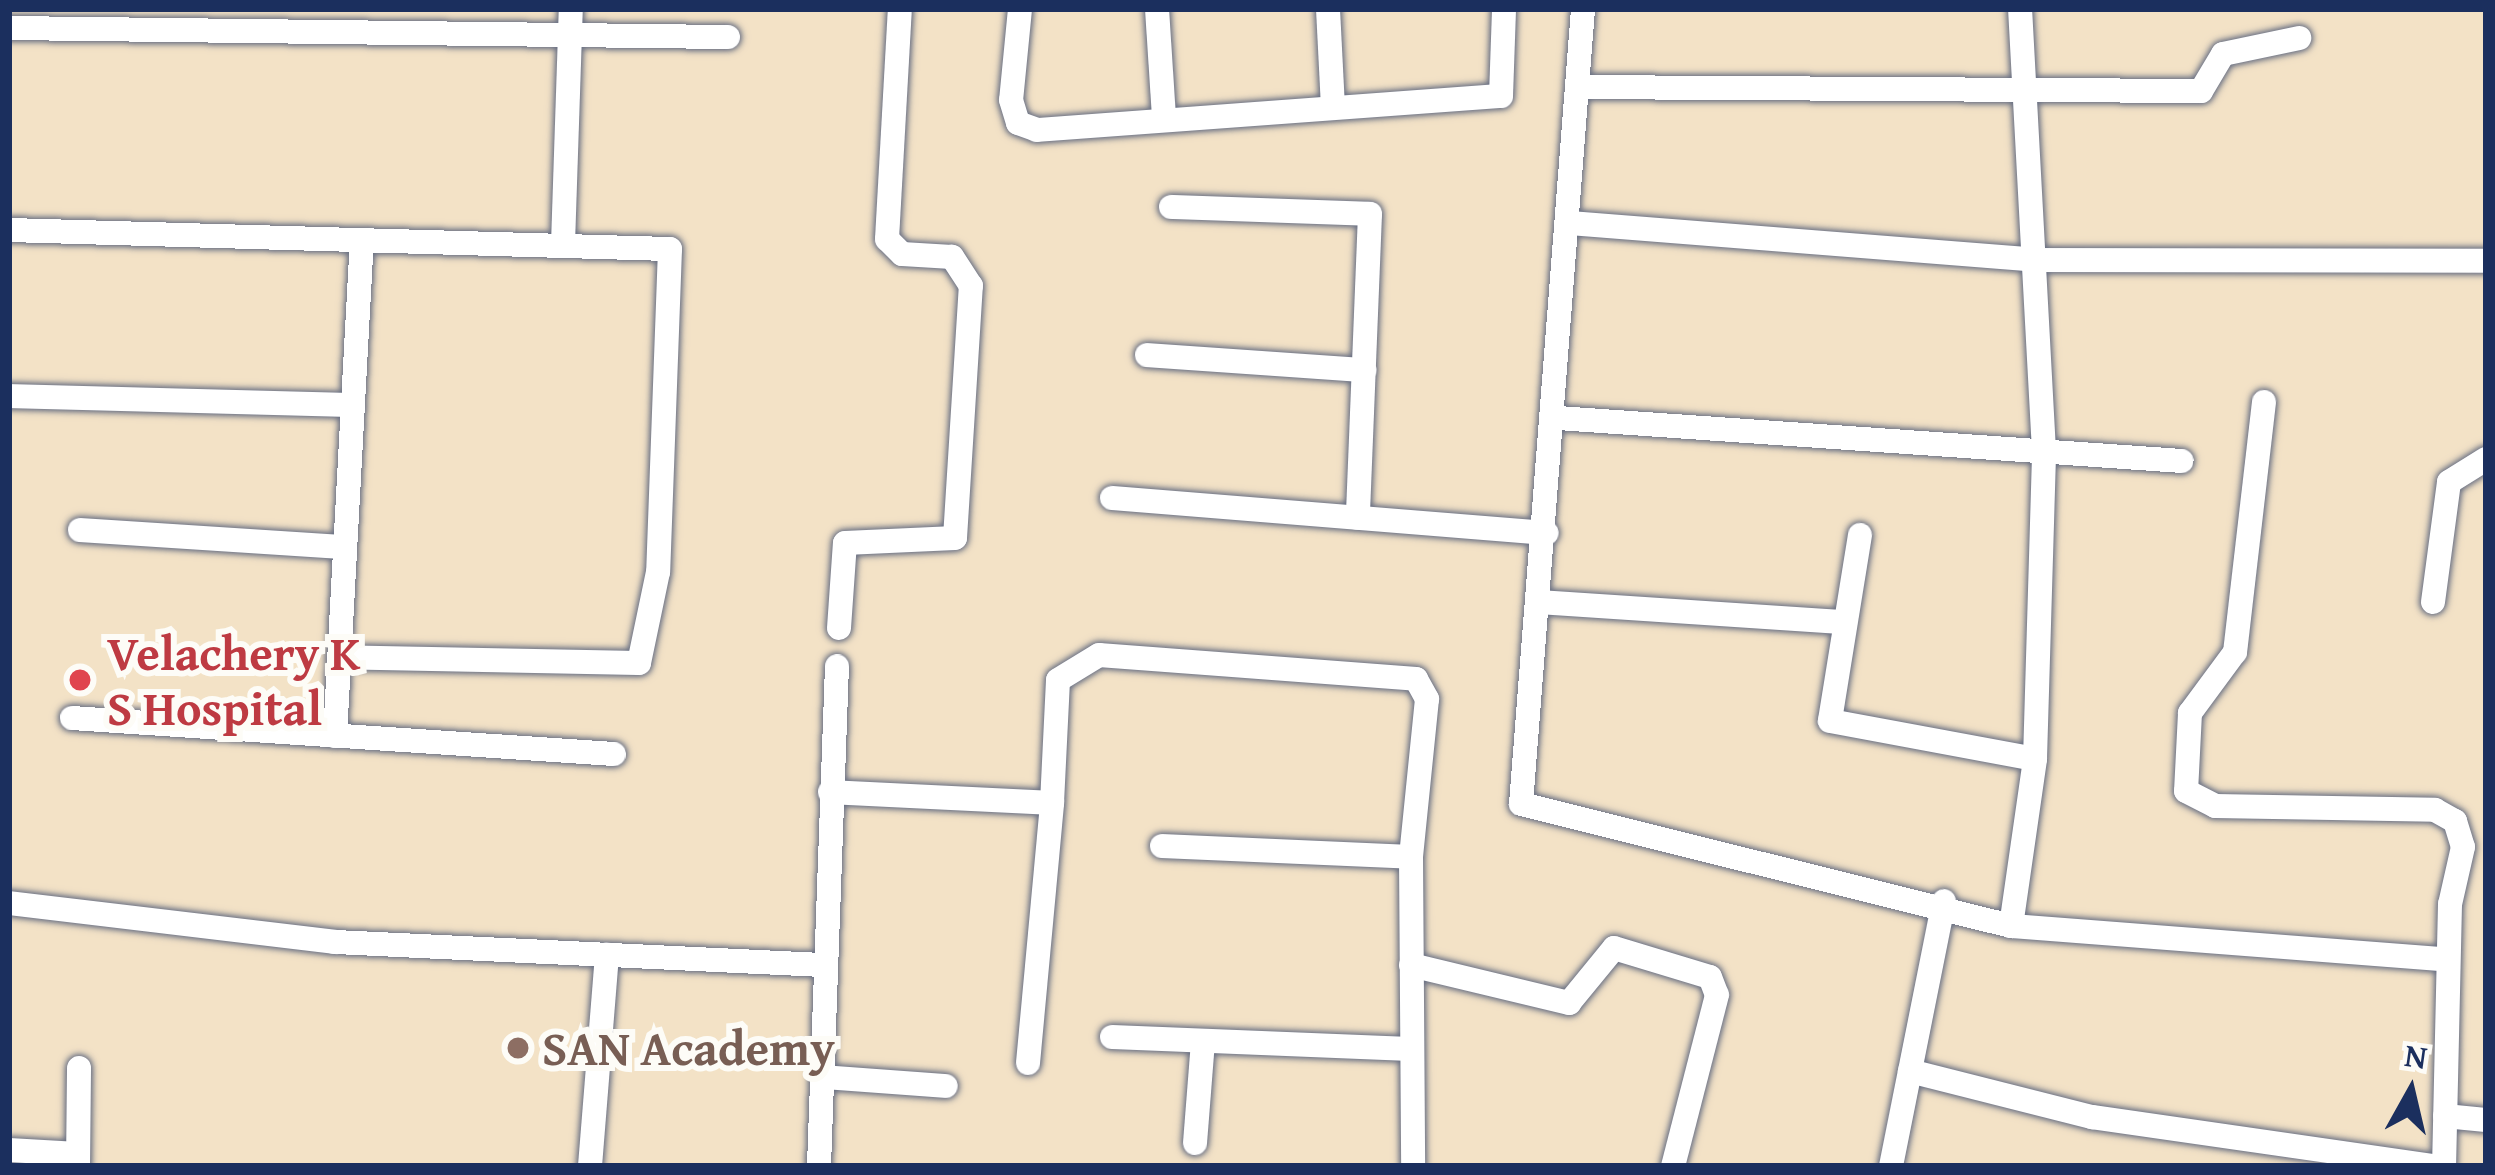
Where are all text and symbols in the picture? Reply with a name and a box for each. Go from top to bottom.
place label: Velachery K S Hospital [107,623,360,736]
marker: Velachery K S Hospital [64,664,96,696]
place label: SAN Academy [542,1019,835,1077]
text: N [2402,1030,2430,1081]
north arrow [2351,1031,2471,1151]
marker: SAN Academy [505,1035,531,1061]

